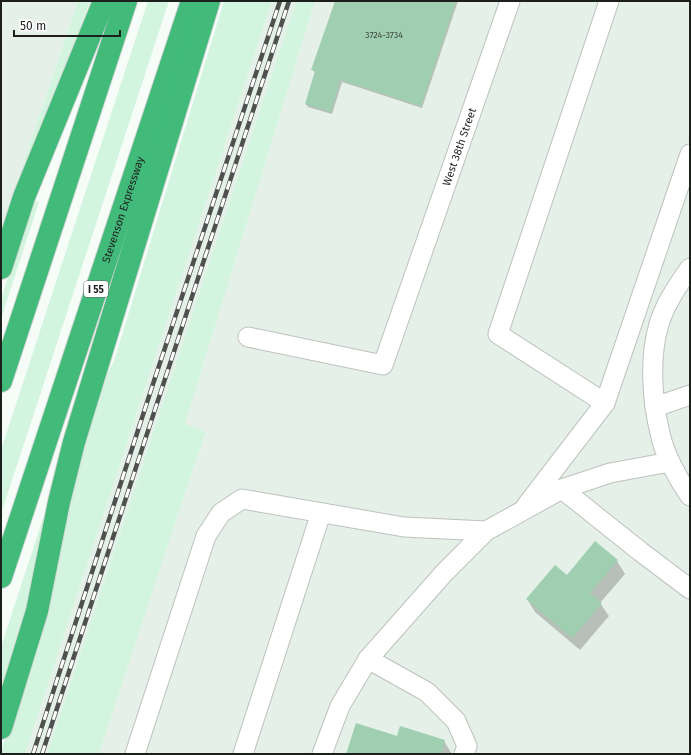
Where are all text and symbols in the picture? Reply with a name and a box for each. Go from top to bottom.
scale bar [14,12,120,38]
text: 50 m [20,19,46,33]
house number: 3724-3734 [365,30,403,40]
street label: West 38th Street [440,106,479,188]
street label: Stevenson Expressway [100,154,147,265]
road number: I 55 [84,281,108,297]

